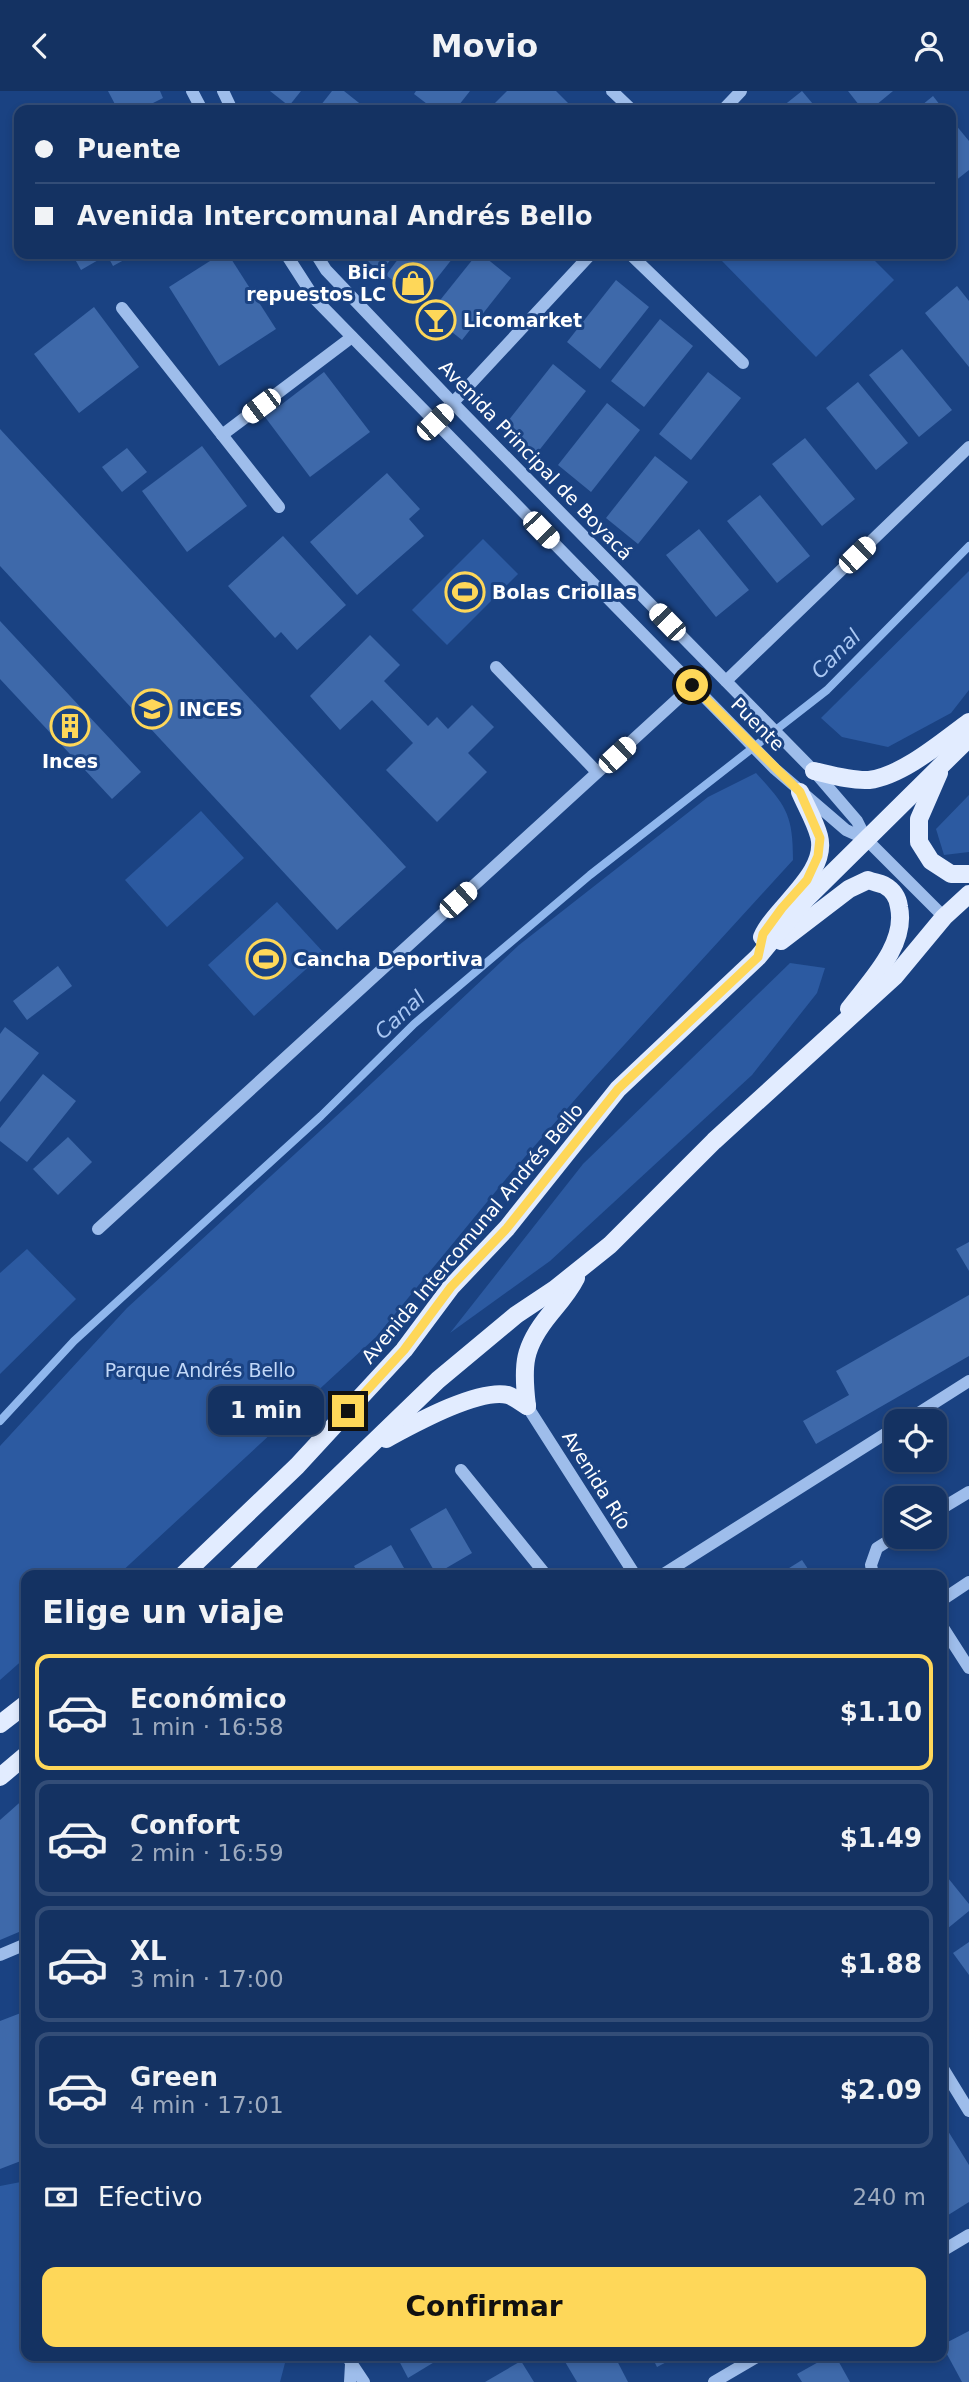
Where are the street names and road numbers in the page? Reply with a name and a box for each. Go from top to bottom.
street label: Avenida Principal de Boyacá [435,356,637,564]
street label: Puente [727,693,789,755]
street label: Avenida Intercomunal Andrés Bello [357,1098,587,1368]
street label: Avenida Río [558,1427,636,1533]

